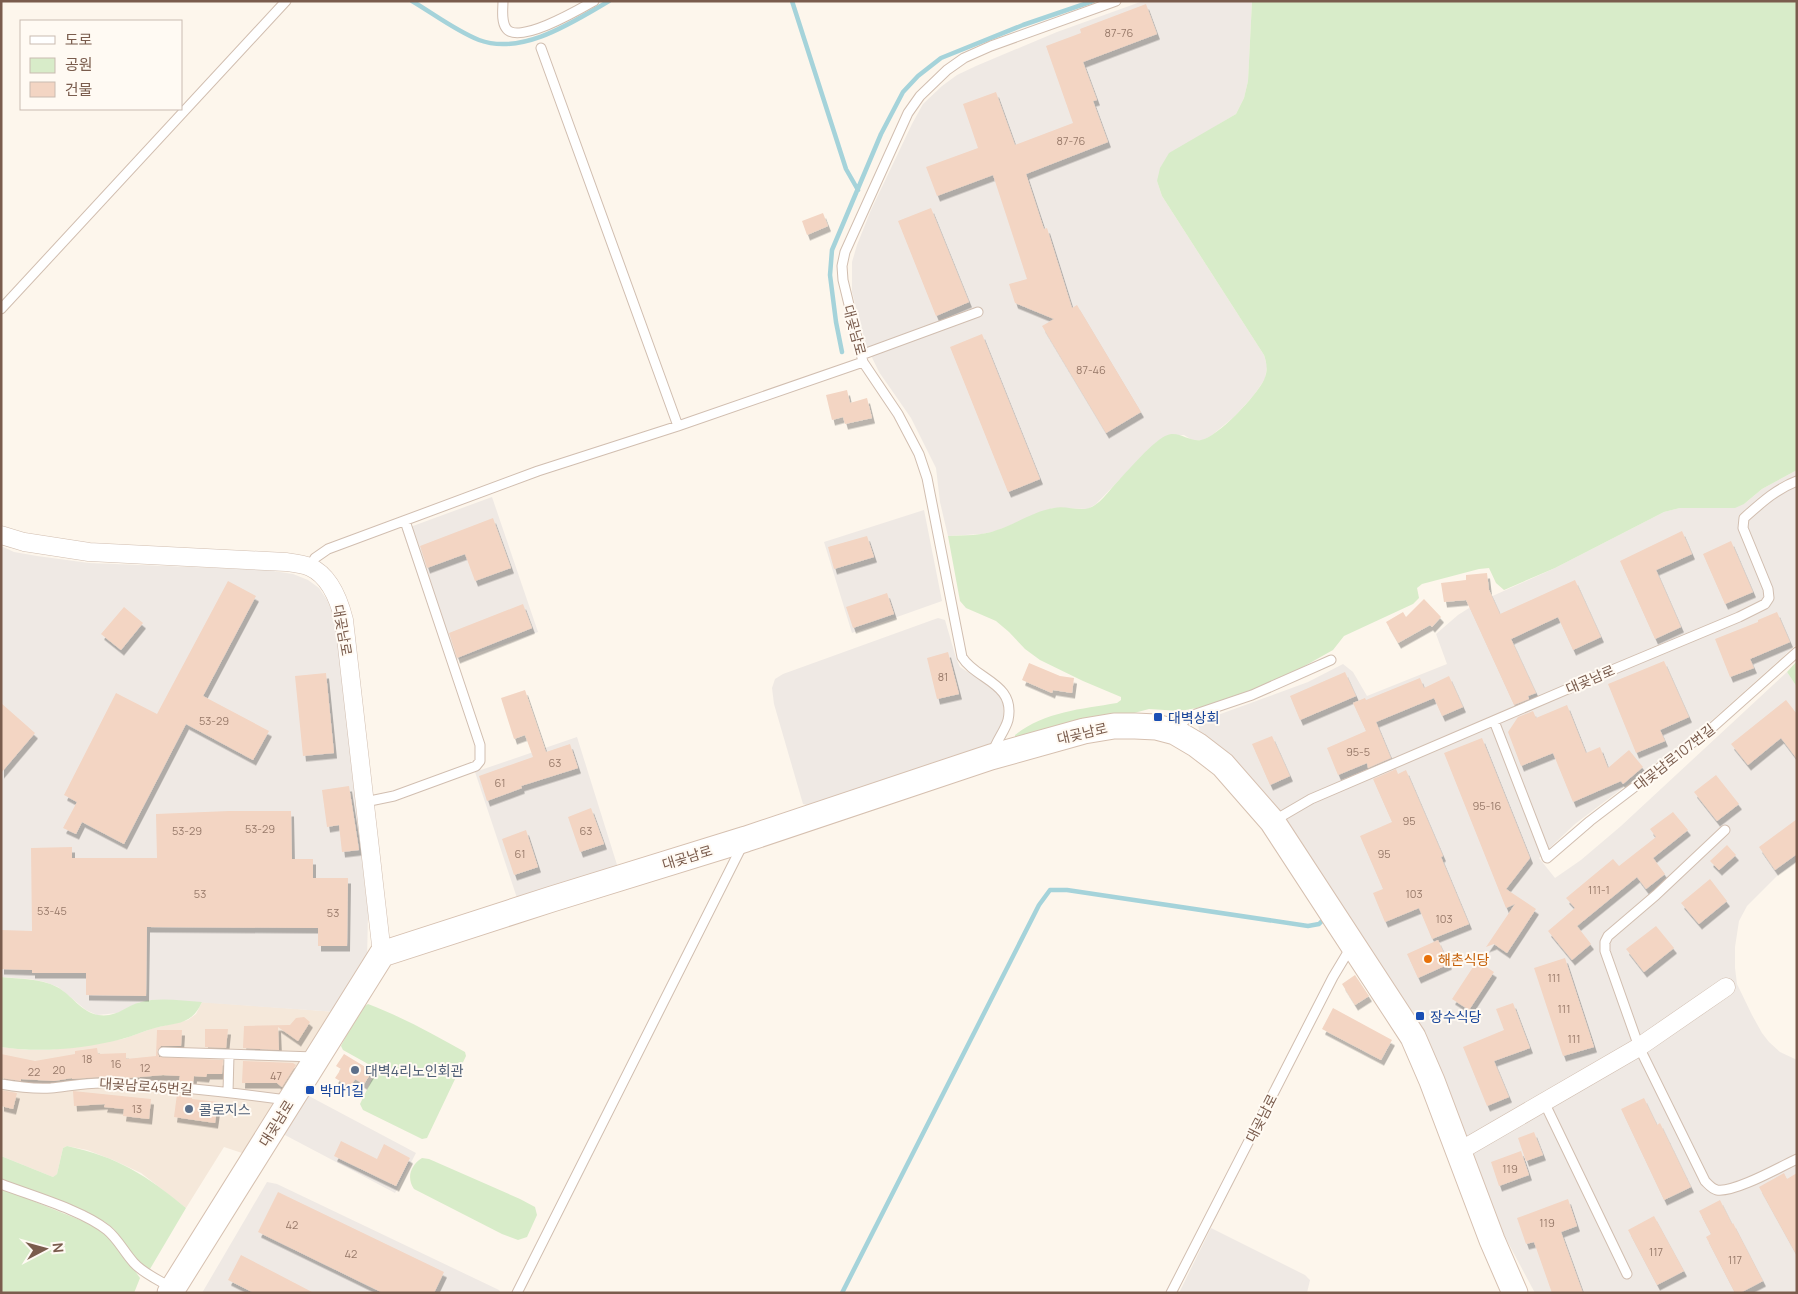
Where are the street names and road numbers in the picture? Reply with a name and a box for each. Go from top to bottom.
street label: 대곶남로 [839,303,871,357]
street label: 대곶남로 [329,603,357,657]
street label: 대곶남로 [1563,660,1618,698]
street label: 대곶남로 [1055,718,1109,748]
street label: 대곶남로107번길 [1629,719,1719,795]
street label: 대곶남로 [660,840,715,874]
street label: 대곶남로45번길 [99,1073,193,1099]
street label: 대곶남로 [1241,1091,1281,1145]
street label: 대곶남로 [254,1096,298,1150]

